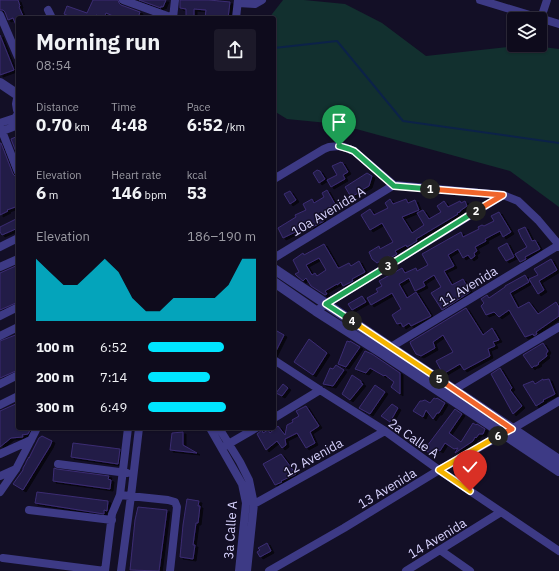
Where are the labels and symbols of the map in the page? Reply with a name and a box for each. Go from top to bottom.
pin [322,105,356,146]
pin: 1 [420,179,440,199]
street label: 10a Avenida A [288,182,369,240]
pin: 2 [466,201,486,221]
pin: 3 [378,256,398,276]
street label: 11 Avenida [436,262,501,311]
pin: 4 [342,311,362,331]
pin: 5 [429,369,449,389]
street label: 2a Calle A [385,415,443,462]
pin: 6 [488,426,508,446]
street label: 12 Avenida [281,434,346,481]
pin [453,450,487,491]
street label: 13 Avenida [355,464,420,513]
street label: 3a Calle A [220,500,241,560]
street label: 14 Avenida [405,514,470,563]

